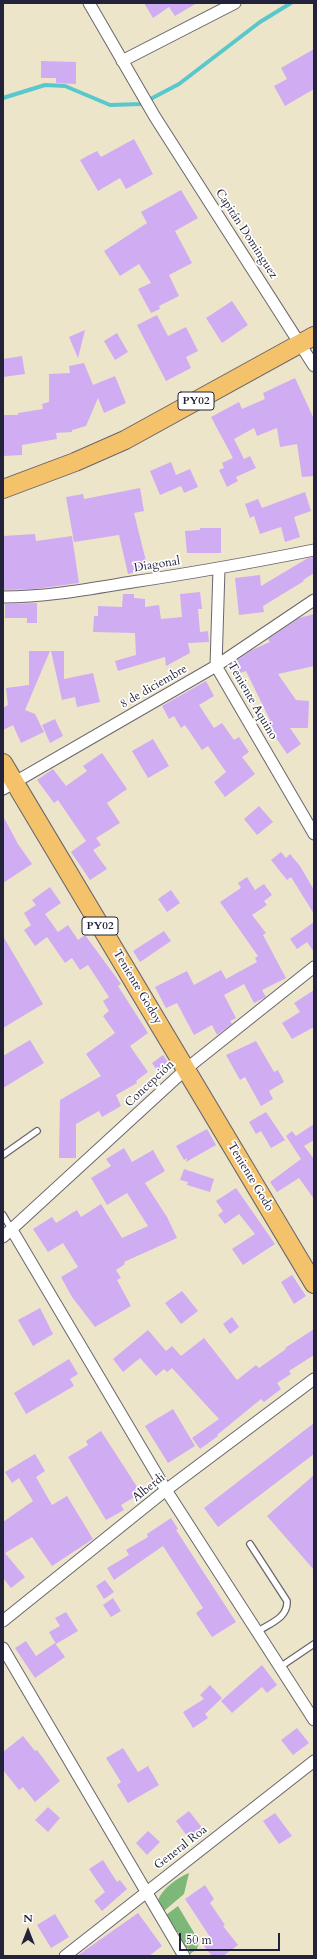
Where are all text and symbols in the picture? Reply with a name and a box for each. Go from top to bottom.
street label: Capitán Dominguez [212,187,280,281]
road number: PY02 [178,392,214,410]
street label: Diagonal [133,554,181,576]
street label: Teniente Aquino [224,660,280,742]
street label: 8 de diciembre [118,662,190,712]
road number: PY02 [82,917,118,935]
street label: Teniente Godoy [109,947,165,1027]
street label: Concepción [122,1058,178,1110]
street label: Teniente Godo [224,1140,276,1214]
street label: Alberdi [130,1471,168,1505]
street label: General Roa [152,1823,210,1873]
north arrow [8,1911,48,1951]
text: N [23,1911,33,1926]
scale bar [181,1925,282,1951]
text: 50 m [186,1932,212,1948]

